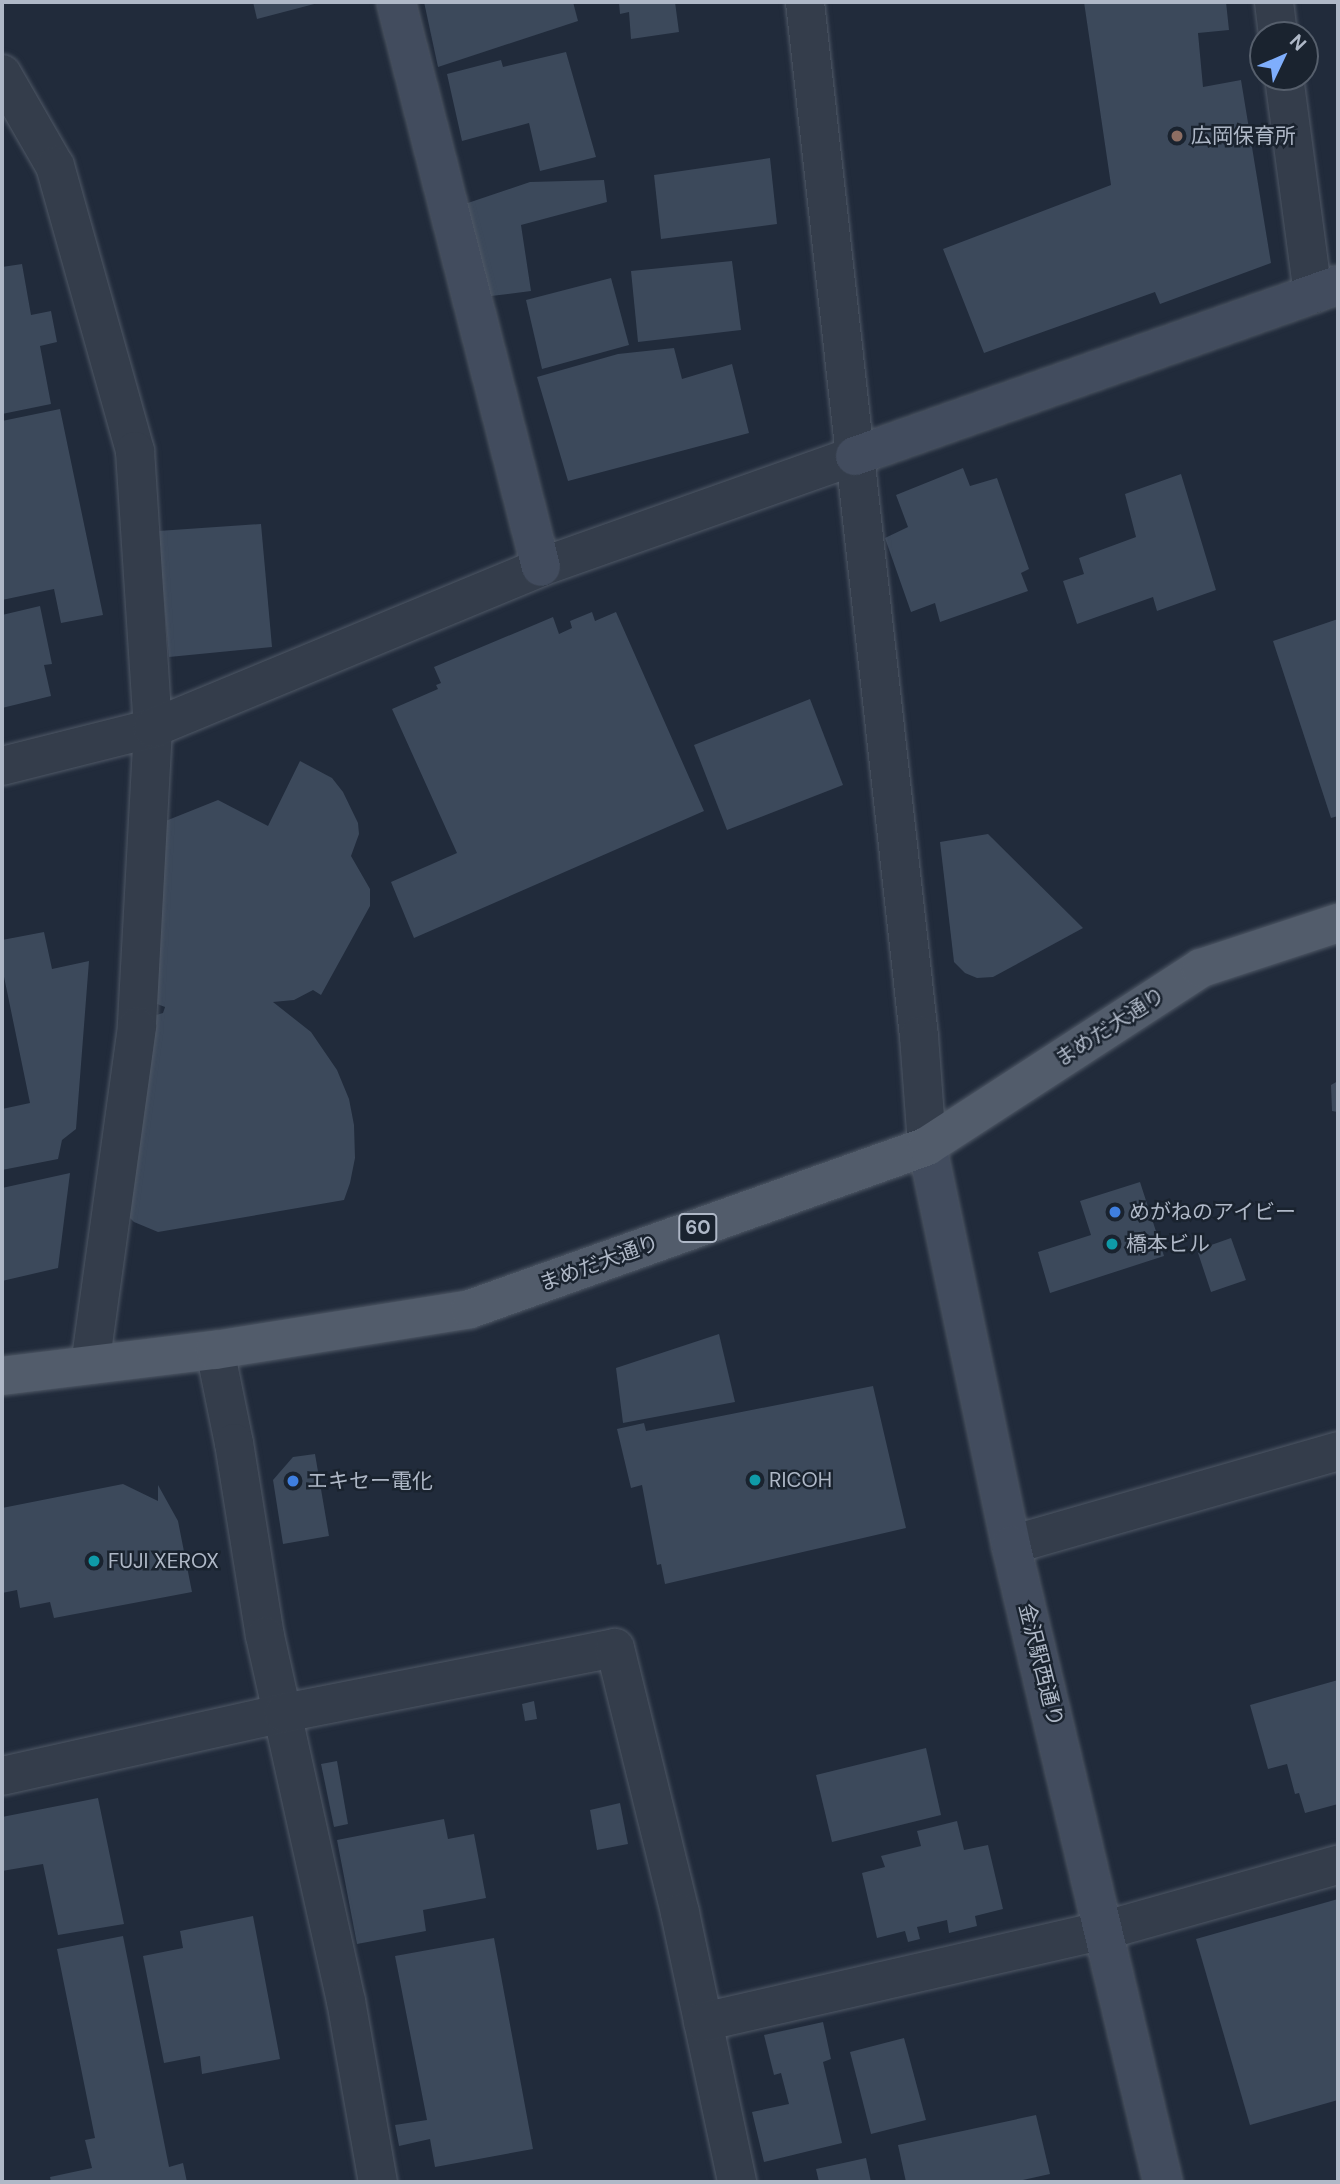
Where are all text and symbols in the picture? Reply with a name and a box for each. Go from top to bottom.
north arrow [1249,21,1319,91]
text: N [1284,29,1312,56]
place label: 広岡保育所 [1191,123,1296,149]
marker: 広岡保育所 [1169,128,1185,144]
street label: まめだ大通り [1050,982,1170,1072]
place label: めがねのアイビー [1129,1199,1297,1225]
marker: めがねのアイビー [1107,1204,1123,1220]
road number: 60 [677,1212,719,1244]
street label: まめだ大通り [535,1230,663,1296]
place label: 橋本ビル [1126,1231,1210,1257]
marker: 橋本ビル [1104,1236,1120,1252]
place label: RICOH [769,1467,832,1493]
place label: エキセー電化 [307,1468,433,1494]
marker: RICOH [747,1472,763,1488]
marker: エキセー電化 [285,1473,301,1489]
place label: FUJI XEROX [108,1548,219,1574]
marker: FUJI XEROX [86,1553,102,1569]
street label: 金沢駅西通り [1014,1601,1068,1729]

